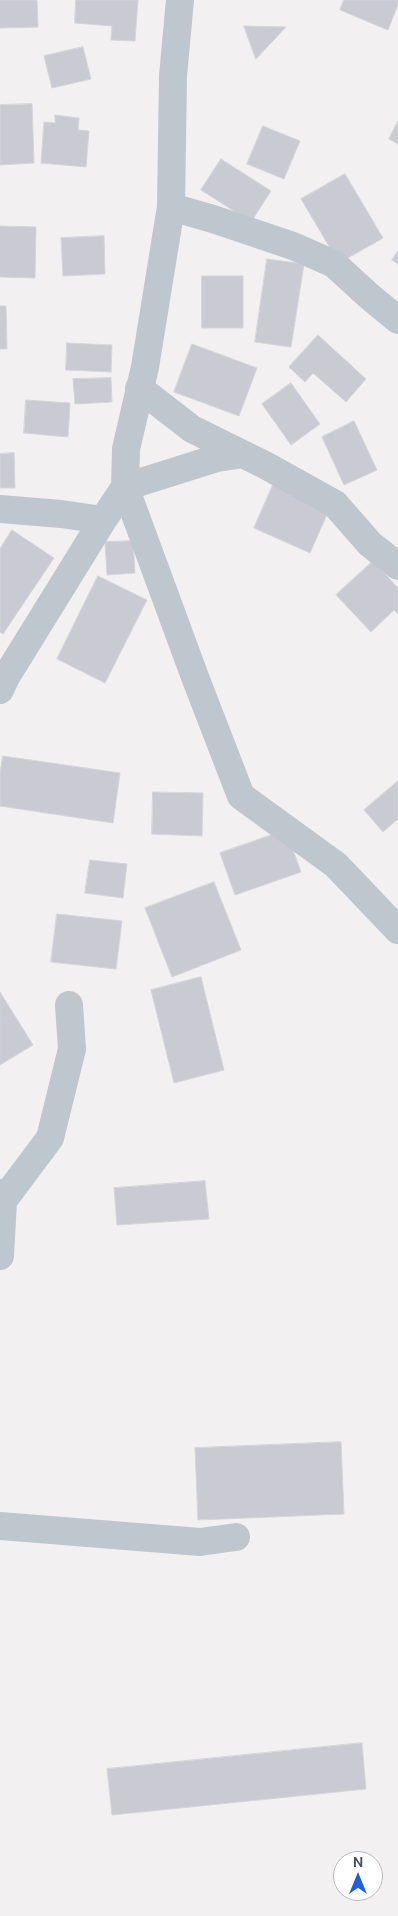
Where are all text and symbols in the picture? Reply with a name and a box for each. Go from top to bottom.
north arrow [333,1851,383,1901]
text: N [353,1853,363,1871]

